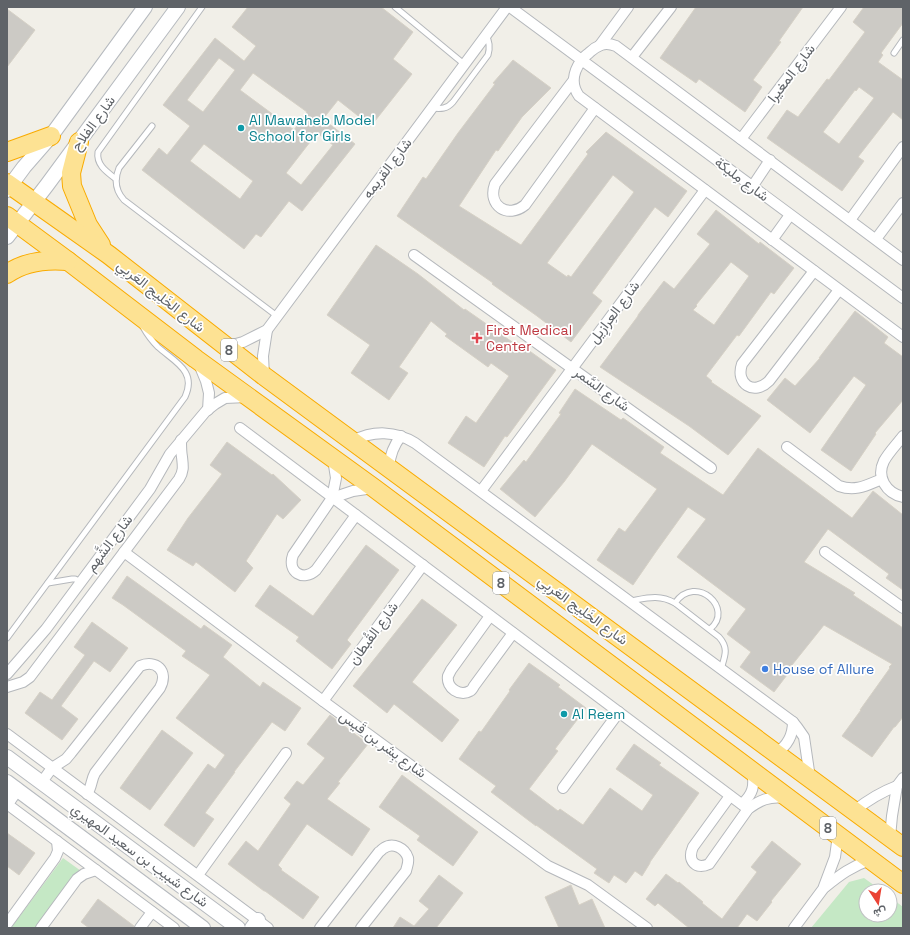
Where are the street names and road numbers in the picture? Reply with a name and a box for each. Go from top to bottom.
street label: شارع المغيرا [763,40,820,107]
street label: شارع الفلاح [67,92,121,155]
street label: شارع القريمه [358,134,417,203]
street label: شارع مِليكة [710,153,773,207]
street label: شارع الخَلِيج العَربِي [111,256,209,338]
street label: شارع العِرازِيل [585,277,645,348]
road number: 8 [221,339,237,361]
street label: شارع السَّمر [569,362,633,417]
street label: شارع الشَّهم [81,510,138,576]
street label: شارع الخَلِيج العَربِي [533,571,632,651]
road number: 8 [493,572,509,594]
street label: شارع القُبطان [344,598,403,669]
street label: شارع بِشر بن قَيس [335,706,430,784]
street label: شارع شبيب بن سعيد المهيري [66,799,212,913]
road number: 8 [820,817,836,839]

